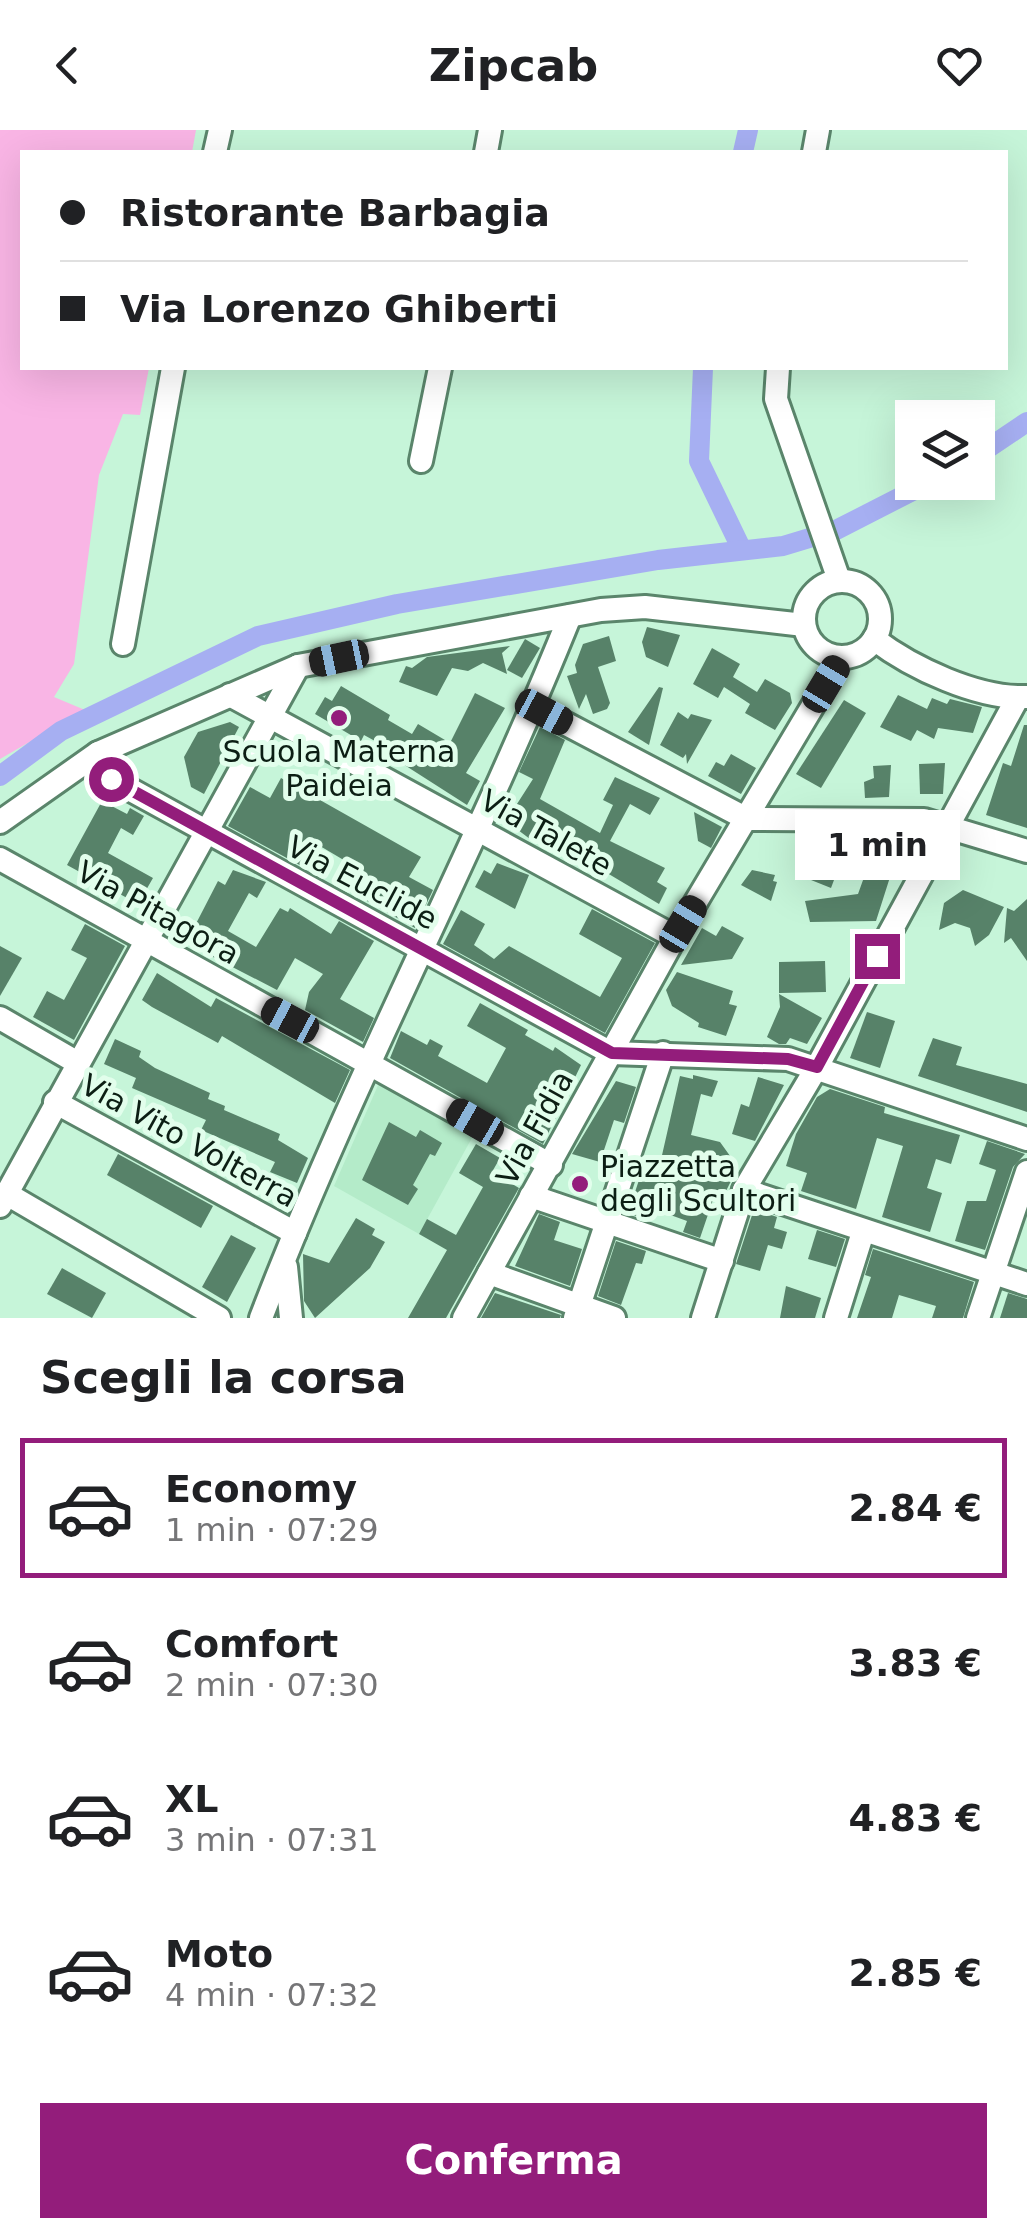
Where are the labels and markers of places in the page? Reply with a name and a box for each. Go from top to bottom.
marker: Scuola Materna Paideia [328,707,350,729]
place label: Scuola Materna Paideia [223,734,455,803]
place label: Piazzetta degli Scultori [600,1149,796,1218]
marker: Piazzetta degli Scultori [569,1173,591,1195]

